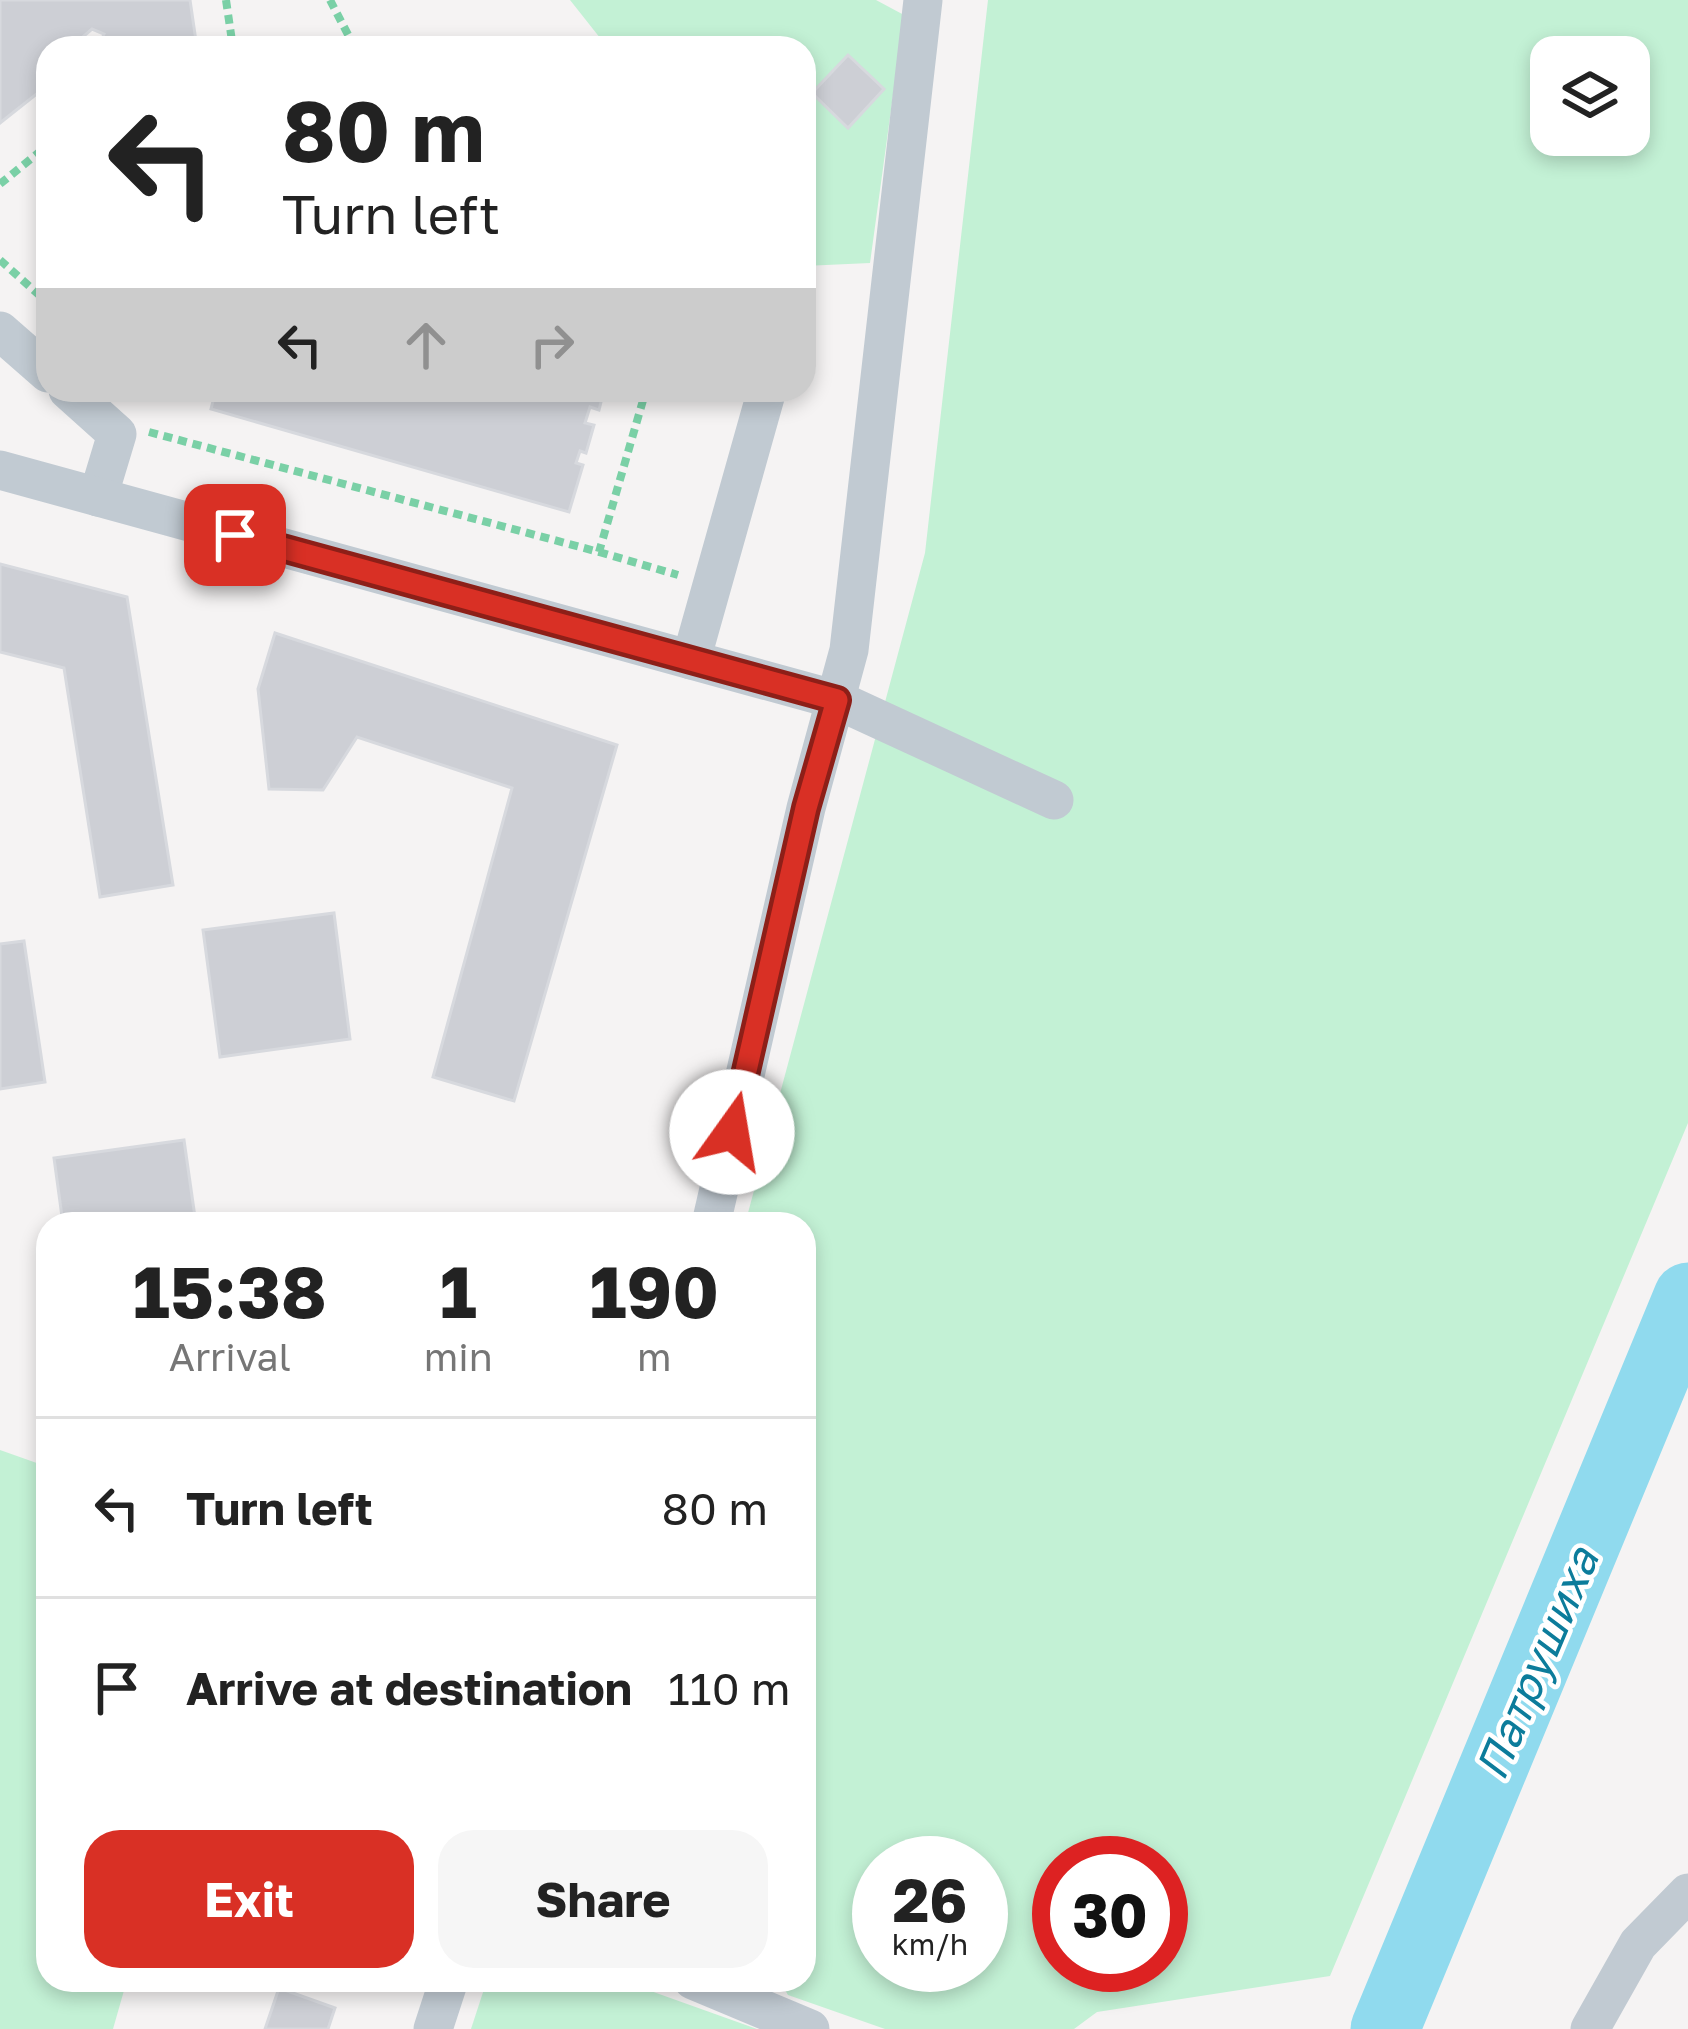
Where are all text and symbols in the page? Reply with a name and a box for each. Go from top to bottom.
map controls [1530,36,1650,156]
button: layers [1530,36,1650,156]
text: 80 m [282,80,485,180]
icon: left [84,84,240,240]
text: Turn left [282,181,500,246]
icon: left [267,312,333,378]
icon: ahead [393,312,459,378]
icon: right [519,312,585,378]
pin [184,484,286,586]
icon: arrive [202,502,268,568]
position arrow [669,1069,795,1195]
text: 15:38 [133,1247,327,1334]
text: 1 [440,1247,477,1334]
text: 190 [590,1247,719,1334]
text: Arrival [169,1333,291,1380]
text: min [424,1333,493,1380]
text: m [637,1333,672,1380]
icon: left [84,1475,150,1541]
text: Turn left [186,1481,373,1535]
text: 80 m [662,1481,768,1535]
water label: Патрушиха [1463,1538,1610,1787]
icon: arrive [84,1655,150,1721]
text: Arrive at destination [186,1661,632,1715]
text: 110 m [668,1661,791,1715]
button: Exit [84,1830,414,1968]
button: Share [438,1830,768,1968]
speed limit sign: 30 [1032,1836,1188,1992]
text: 26 [893,1863,967,1935]
text: km/h [892,1926,968,1962]

